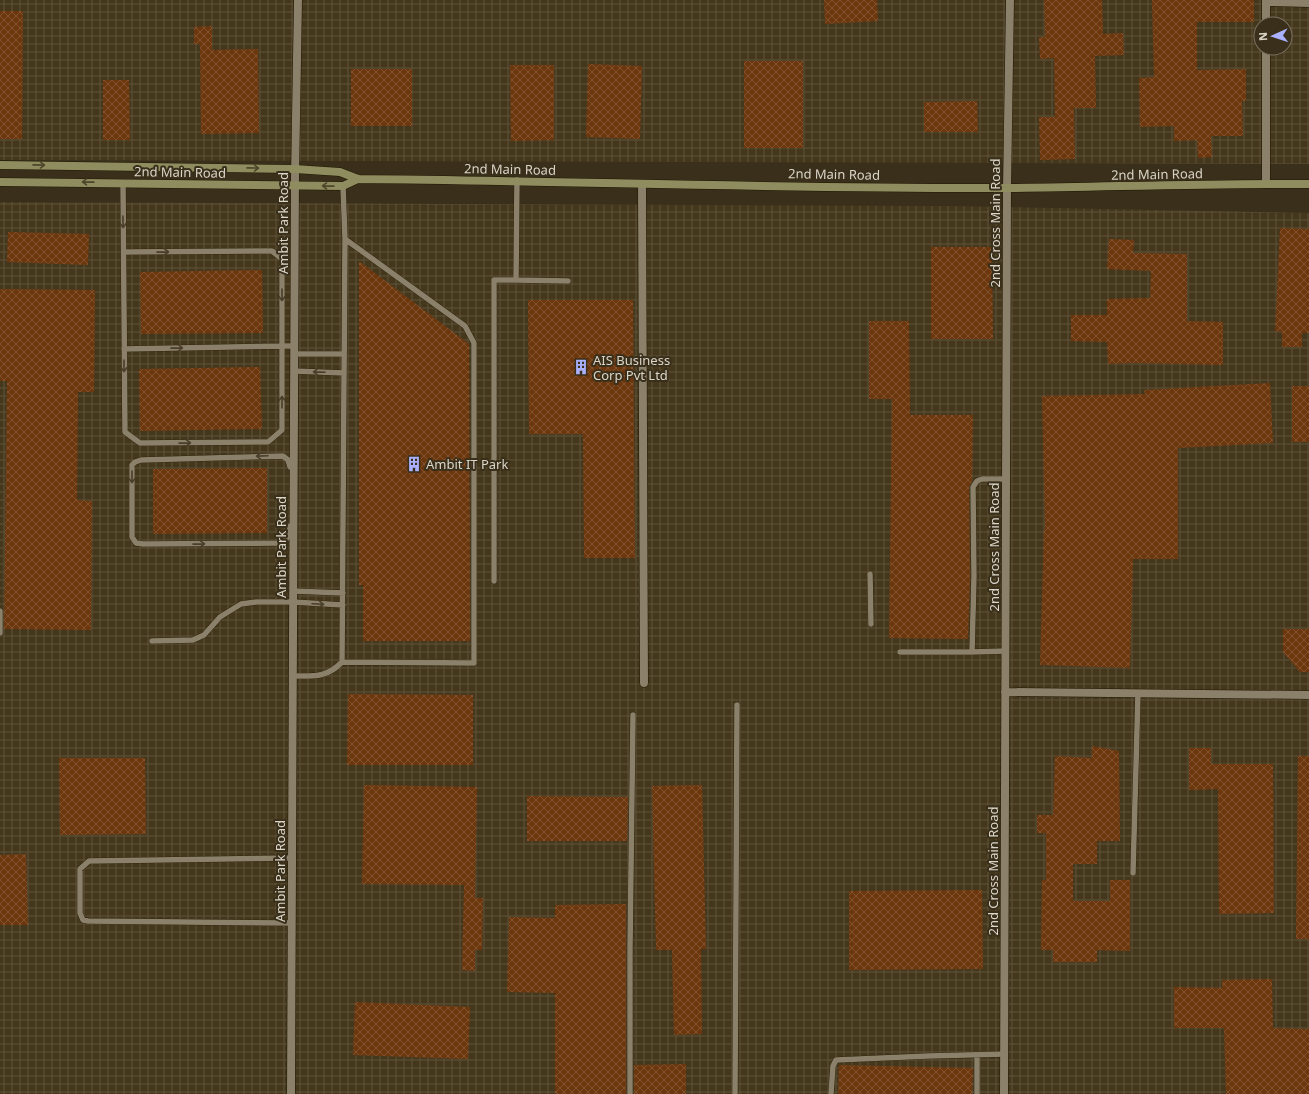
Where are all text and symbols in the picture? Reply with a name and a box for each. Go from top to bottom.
north arrow [1253,16,1293,56]
text: N [1255,32,1270,41]
street label: 2nd Main Road [464,159,556,179]
street label: 2nd Cross Main Road [986,159,1004,287]
one-way arrow [32,161,45,169]
street label: 2nd Main Road [134,162,226,182]
one-way arrow [246,164,259,172]
street label: 2nd Main Road [788,164,880,184]
street label: 2nd Main Road [1111,164,1203,184]
street label: Ambit Park Road [274,172,292,274]
one-way arrow [82,179,95,186]
one-way arrow [322,182,335,190]
one-way arrow [119,215,127,228]
one-way arrow [156,248,169,256]
one-way arrow [278,288,286,301]
one-way arrow [170,344,183,352]
place label: AIS Business Corp Pvt Ltd [593,351,670,384]
building icon: AIS Business Corp Pvt Ltd [572,358,590,376]
one-way arrow [121,359,128,372]
one-way arrow [313,368,326,376]
one-way arrow [278,396,286,409]
one-way arrow [178,439,191,446]
one-way arrow [256,453,269,460]
building icon: Ambit IT Park [405,455,423,473]
place label: Ambit IT Park [426,455,508,473]
one-way arrow [128,470,136,483]
street label: 2nd Cross Main Road [985,483,1003,611]
street label: Ambit Park Road [272,496,290,598]
one-way arrow [192,540,205,548]
one-way arrow [311,600,324,607]
street label: 2nd Cross Main Road [984,807,1002,935]
street label: Ambit Park Road [271,820,289,922]

